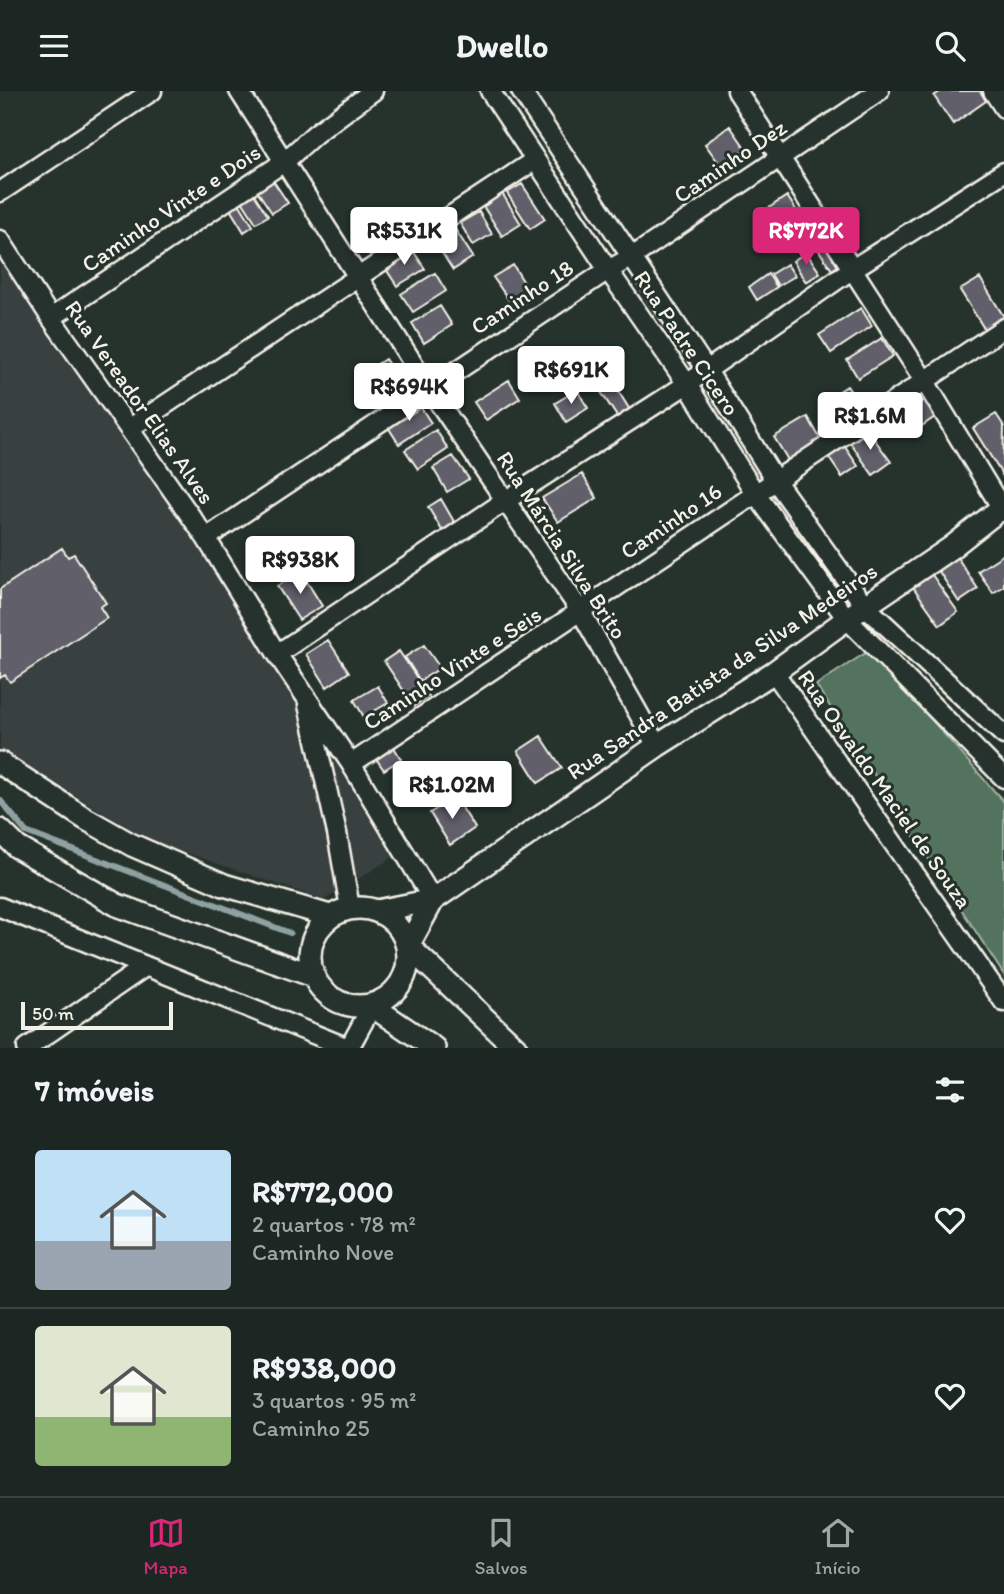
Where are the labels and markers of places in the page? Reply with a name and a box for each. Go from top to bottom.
pin: R$531K [347,207,461,267]
pin: R$772K [749,207,863,267]
pin: R$691K [514,347,628,406]
pin: R$694K [352,363,466,423]
pin: R$1.6M [813,393,927,452]
pin: R$938K [243,537,357,596]
pin: R$1.02M [387,761,517,821]

